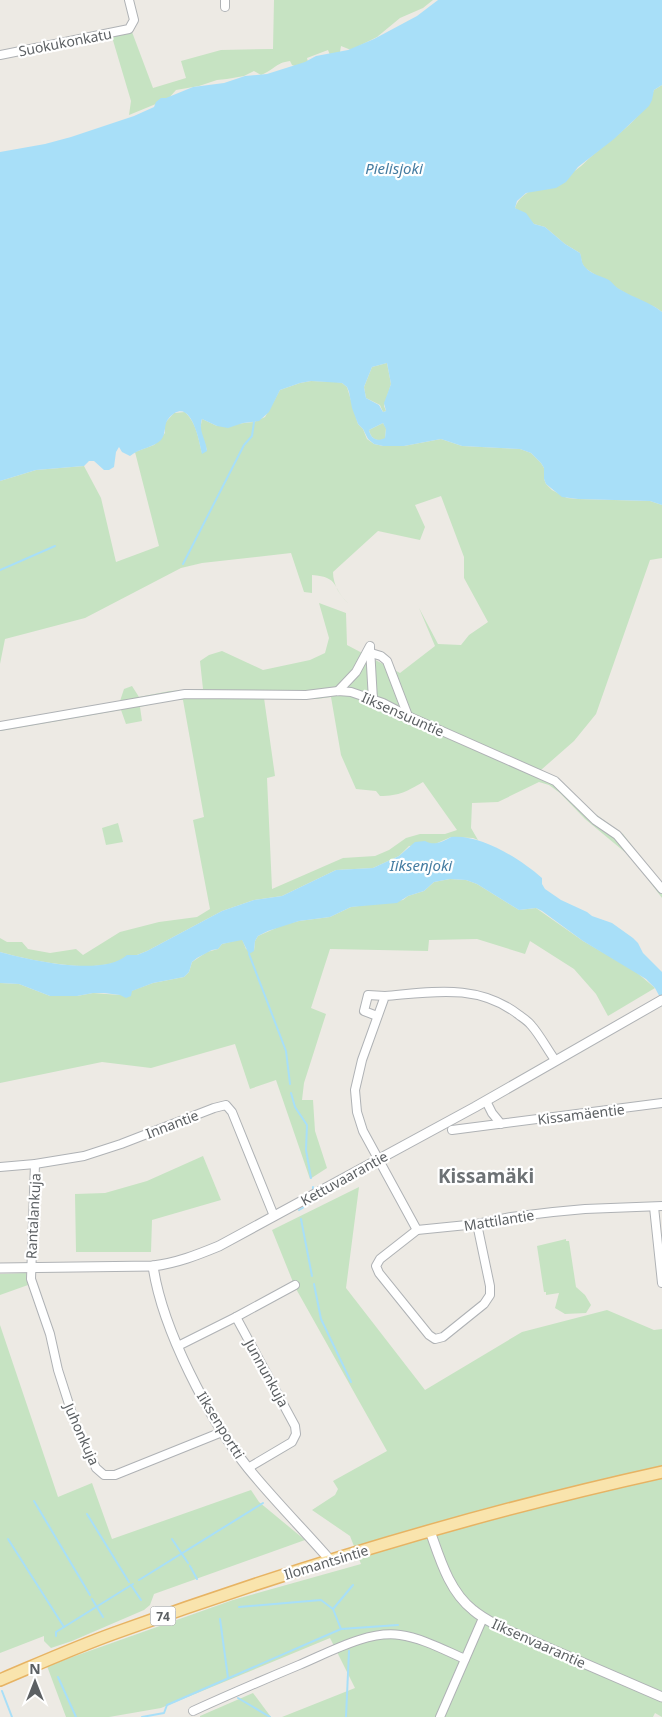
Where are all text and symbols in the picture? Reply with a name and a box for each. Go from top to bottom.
street label: Suokukonkatu [17,24,113,60]
water label: Pielisjoki [365,158,424,178]
street label: Iiksensuuntie [359,687,447,741]
water label: Iiksenjoki [389,855,453,875]
street label: Kissamäentie [536,1099,626,1129]
street label: Innantie [143,1105,201,1143]
street label: Kettuvaarantie [297,1146,391,1210]
district label: Kissamäki [438,1163,534,1189]
street label: Rantalankuja [21,1173,45,1259]
street label: Mattilantie [462,1205,536,1235]
street label: Junnunkuja [240,1334,293,1410]
street label: Iiksenportti [193,1388,249,1462]
street label: Juhonkuja [59,1398,104,1468]
street label: Ilomantsintie [282,1540,370,1584]
road number: 74 [150,1606,176,1625]
street label: Iiksenvaarantie [489,1614,589,1672]
north arrow [10,1657,60,1707]
text: N [29,1659,41,1678]

